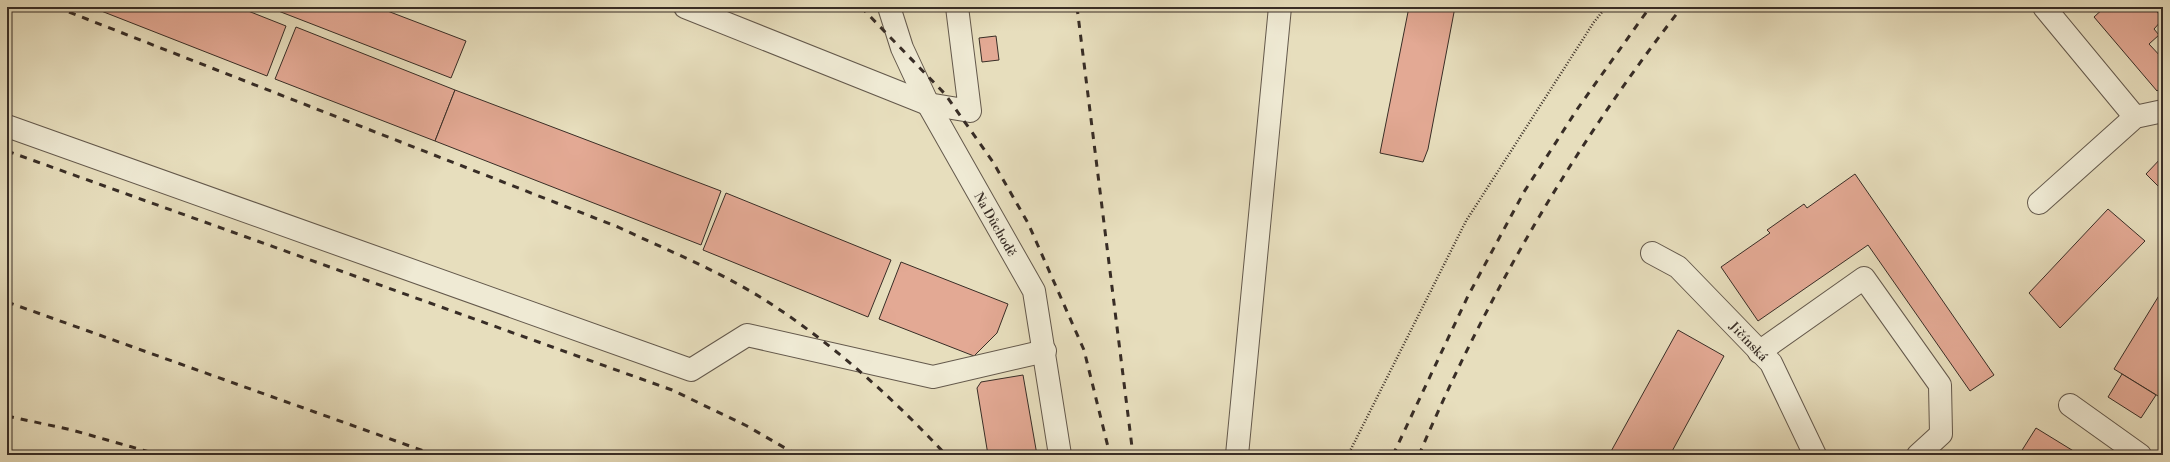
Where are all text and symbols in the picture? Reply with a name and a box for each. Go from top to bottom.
street label: Na Důchodě [970,189,1020,260]
street label: Jičínská [1725,318,1771,365]

